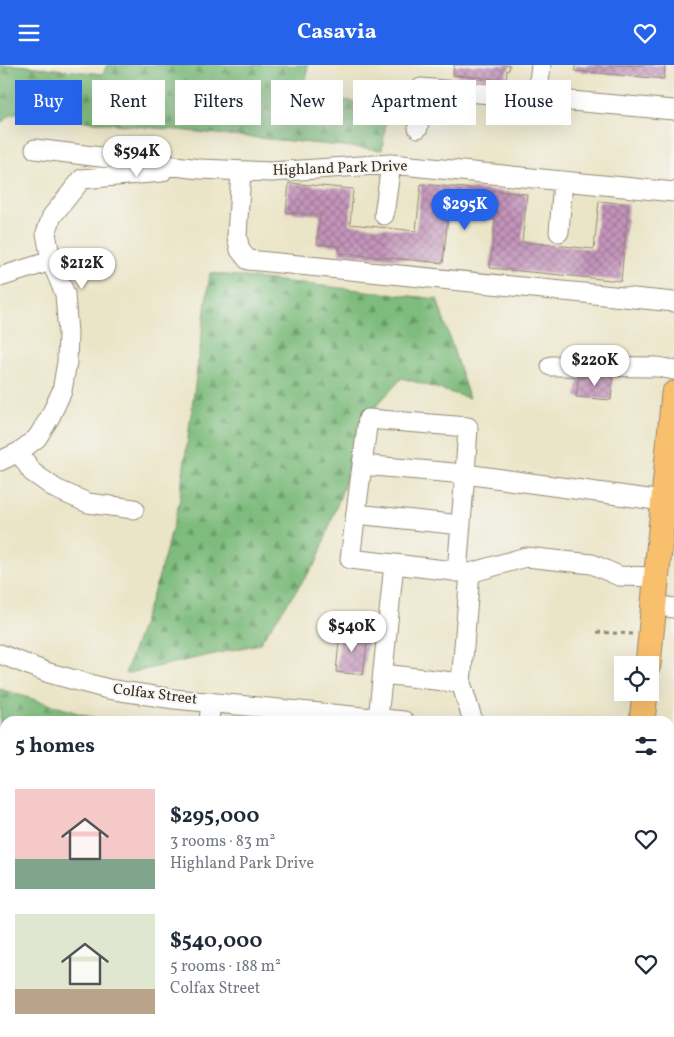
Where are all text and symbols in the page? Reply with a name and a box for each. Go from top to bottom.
text: Casavia [297,17,377,48]
icon: menu [15,19,43,47]
icon: heart [631,19,659,47]
chip: Buy [15,80,82,125]
chip: Rent [92,80,165,125]
chip: Filters [175,80,261,125]
chip: New [271,80,343,125]
chip: Apartment [353,80,476,125]
chip: House [486,80,571,125]
pin: $594K [102,135,172,178]
text: $594K [114,141,160,163]
street label: Highland Park Drive [272,156,408,182]
pin: $295K [430,189,500,231]
text: $295K [442,194,488,216]
pin: $212K [47,247,117,290]
text: $212K [60,253,104,275]
pin: $220K [560,345,630,387]
text: $220K [572,350,618,372]
pin: $540K [317,611,387,653]
text: $540K [328,616,376,638]
map controls [614,656,659,701]
button: locate [614,656,659,701]
street label: Colfax Street [112,679,198,711]
text: 5 homes [15,732,95,761]
icon: filters [632,732,660,760]
text: $295,000 [170,802,259,831]
icon: home [55,809,115,869]
icon: heart [632,825,660,853]
text: 3 rooms · 83 m² [170,831,275,853]
text: Highland Park Drive [170,853,314,875]
text: $540,000 [170,927,262,956]
icon: home [55,934,115,994]
icon: heart [632,950,660,978]
text: 5 rooms · 188 m² [170,956,281,978]
text: Colfax Street [170,978,260,1000]

